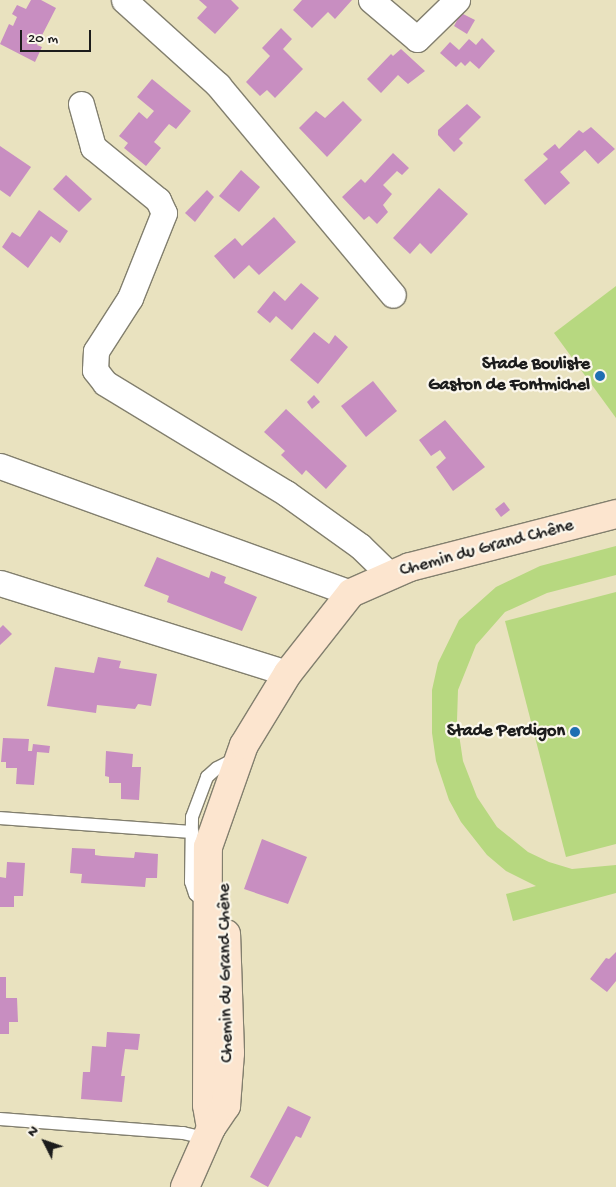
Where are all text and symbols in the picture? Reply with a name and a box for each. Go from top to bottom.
scale bar [22,20,94,52]
text: 20 m [28,30,58,48]
place label: Stade Bouliste Gaston de Fontmichel [428,355,590,398]
marker: Stade Bouliste Gaston de Fontmichel [594,370,606,382]
street label: Chemin du Grand Chêne [398,515,576,583]
place label: Stade Perdigon [447,721,565,743]
marker: Stade Perdigon [569,726,581,738]
street label: Chemin du Grand Chêne [215,883,239,1063]
north arrow [20,1117,70,1167]
text: N [24,1123,43,1141]

